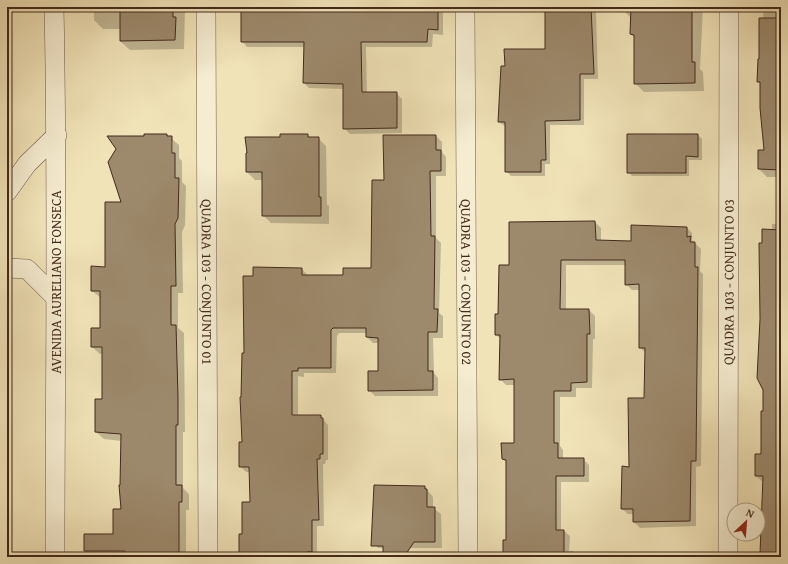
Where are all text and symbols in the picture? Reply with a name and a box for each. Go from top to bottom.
street label: AVENIDA AURELIANO FONSECA [46,190,66,374]
street label: QUADRA 103 - CONJUNTO 01 [197,199,217,365]
street label: QUADRA 103 - CONJUNTO 02 [456,199,477,365]
street label: QUADRA 103 - CONJUNTO 03 [718,199,739,365]
north arrow [726,502,766,542]
text: N [744,504,758,522]

